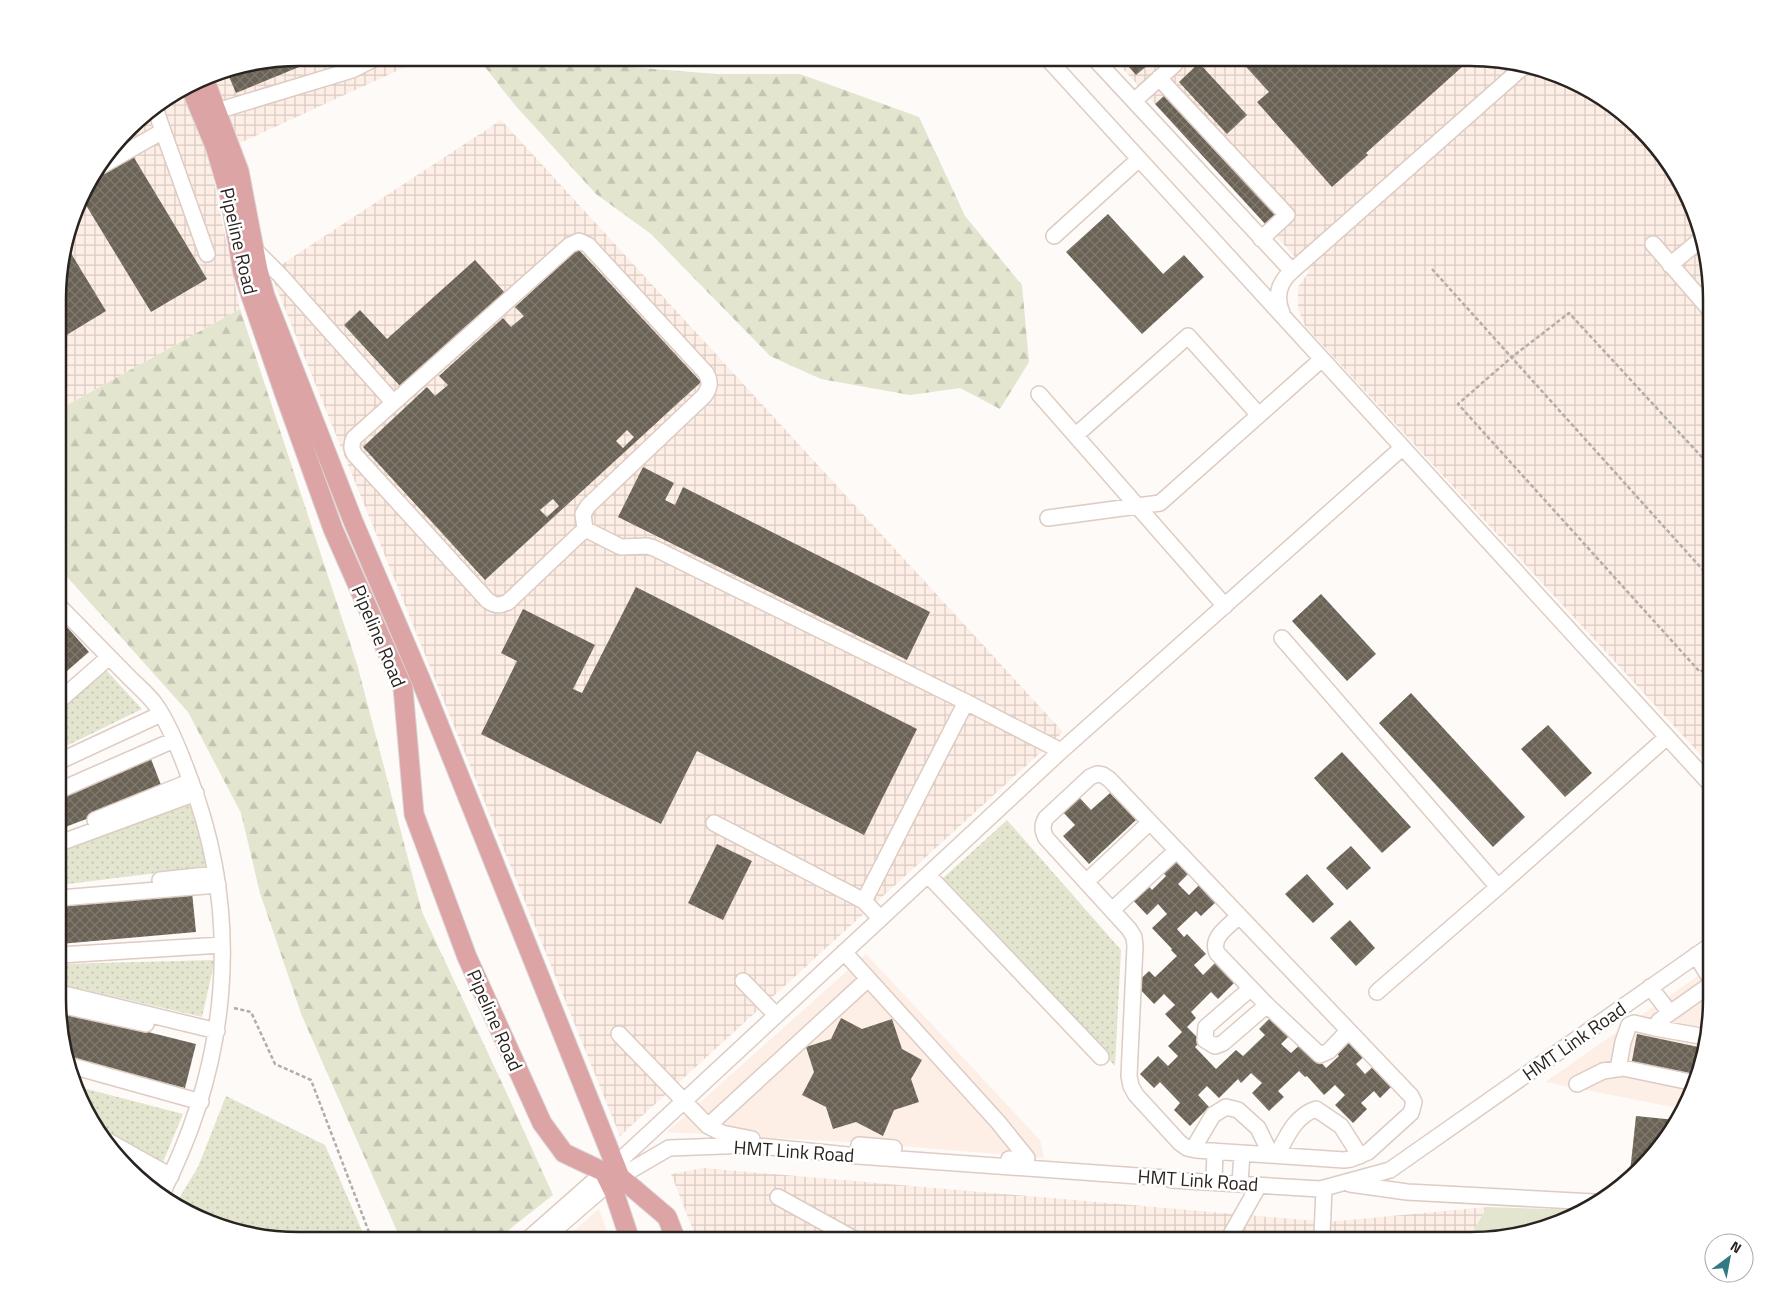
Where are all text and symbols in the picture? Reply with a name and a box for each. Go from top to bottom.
street label: Pipeline Road [213,185,266,297]
street label: Pipeline Road [345,580,414,692]
street label: Pipeline Road [460,964,531,1075]
street label: HMT Link Road [1516,994,1632,1087]
street label: HMT Link Road [733,1132,855,1169]
street label: HMT Link Road [1137,1161,1259,1198]
north arrow [1704,1233,1754,1283]
text: N [1726,1235,1746,1258]

